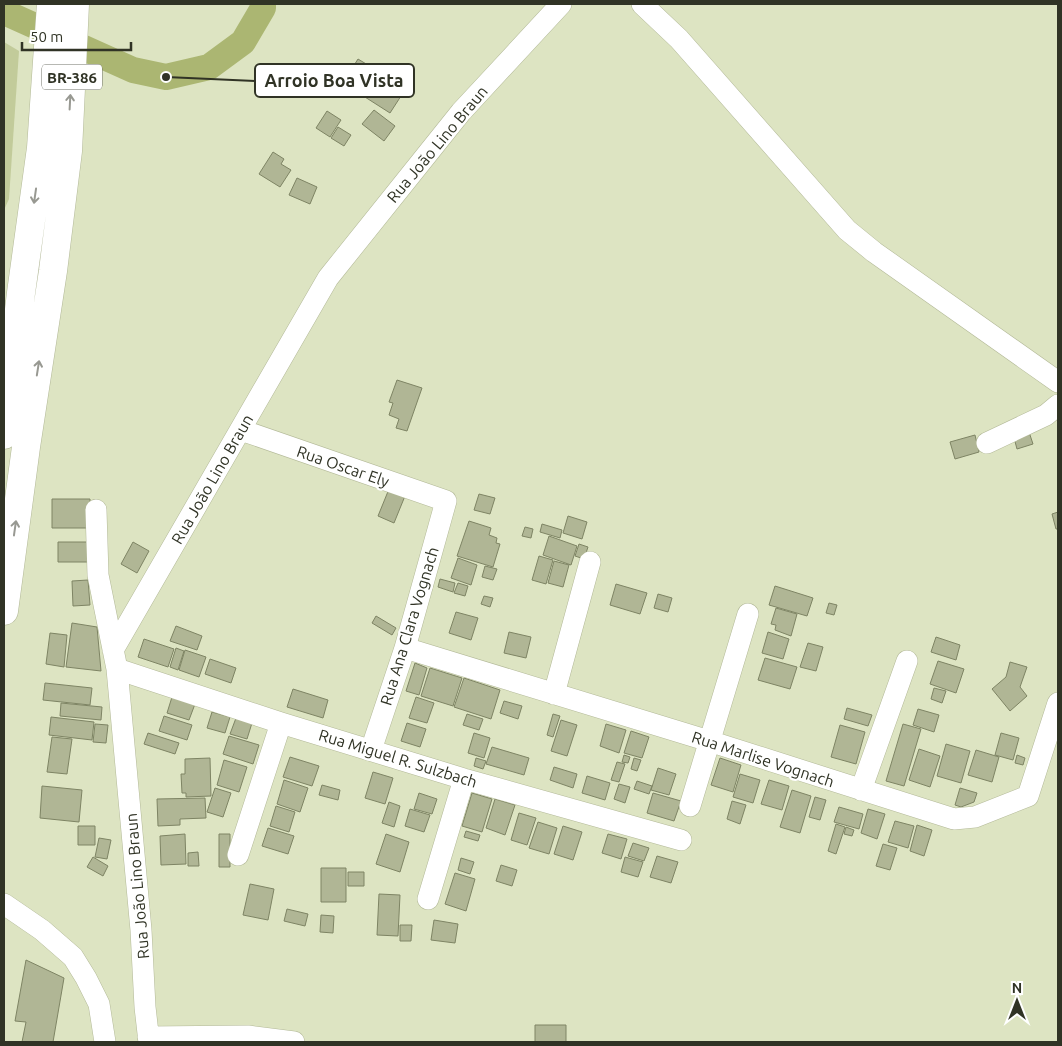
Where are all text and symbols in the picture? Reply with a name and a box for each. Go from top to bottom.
scale bar [22,20,131,52]
text: 50 m [30,28,63,45]
road number: BR-386 [42,64,102,90]
callout: Arroio Boa Vista [255,64,414,97]
text: Arroio Boa Vista [264,70,404,90]
street label: Rua João Lino Braun [383,82,491,206]
one-way arrow [66,95,75,111]
one-way arrow [29,188,39,204]
one-way arrow [34,360,44,376]
street label: Rua João Lino Braun [168,411,256,547]
street label: Rua Oscar Ely [294,442,392,490]
one-way arrow [10,521,20,537]
street label: Rua Ana Clara Vognach [376,545,442,707]
street label: Rua Miguel R. Sulzbach [317,725,479,791]
street label: Rua Marlise Vognach [689,727,837,791]
street label: Rua João Lino Braun [122,812,152,960]
north arrow [992,976,1042,1026]
text: N [1012,980,1022,996]

